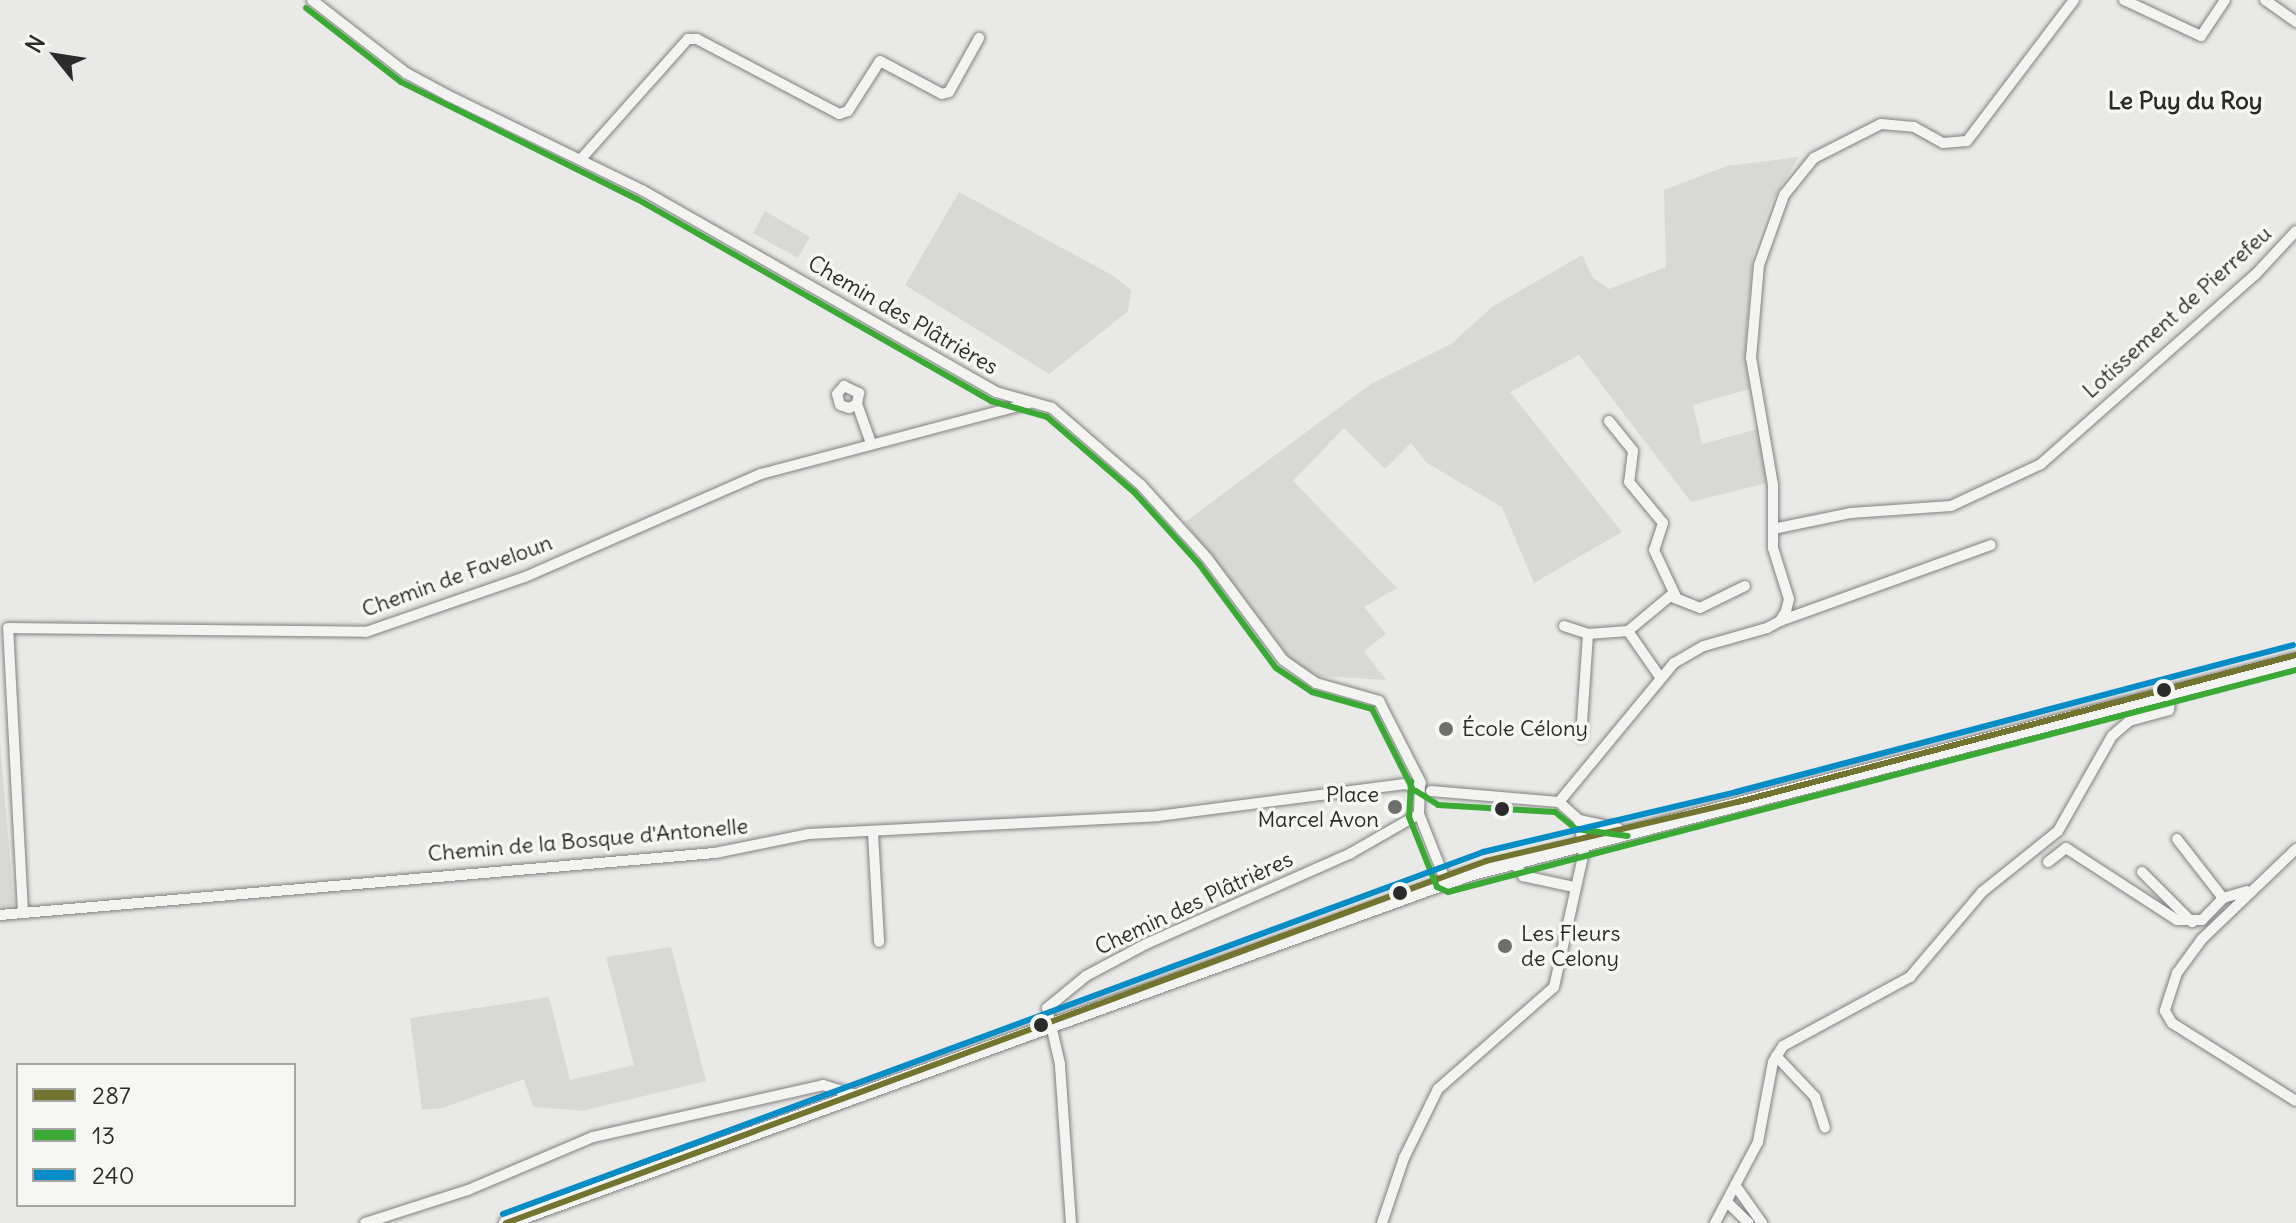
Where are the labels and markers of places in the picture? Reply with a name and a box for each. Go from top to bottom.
unlabelled marker [2156,682,2172,698]
place label: École Célony [1462,716,1588,742]
marker: École Célony [1437,720,1455,738]
place label: Place Marcel Avon [1257,781,1379,832]
marker: Place Marcel Avon [1386,798,1404,816]
unlabelled marker [1494,801,1510,817]
unlabelled marker [1392,885,1408,901]
place label: Les Fleurs de Celony [1521,920,1620,972]
marker: Les Fleurs de Celony [1496,937,1514,955]
unlabelled marker [1033,1017,1049,1033]

